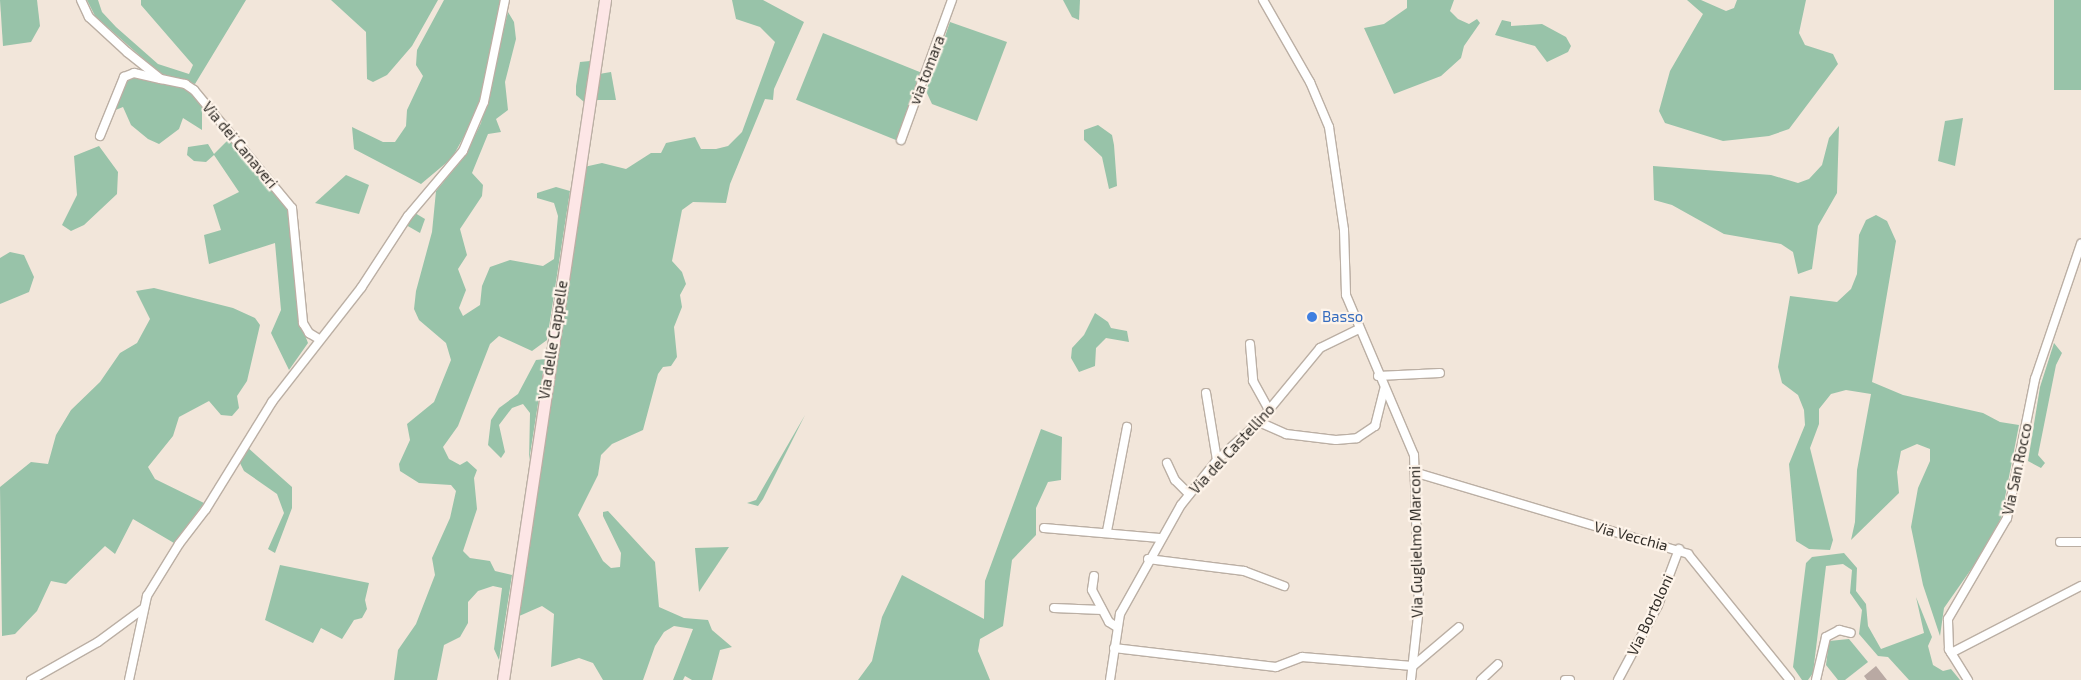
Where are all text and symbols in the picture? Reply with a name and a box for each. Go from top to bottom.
street label: via tomara [905,33,949,107]
street label: Via dei Canaveri [199,98,281,192]
street label: Via delle Cappelle [535,279,571,401]
place label: Basso [1322,308,1363,326]
marker: Basso [1306,311,1318,323]
street label: Via del Castellino [1186,400,1278,498]
street label: Via San Rocco [1998,421,2036,517]
street label: Via Guglielmo Marconi [1406,466,1426,618]
street label: Via Vecchia [1592,517,1670,555]
street label: Via Bortoloni [1623,571,1677,659]

